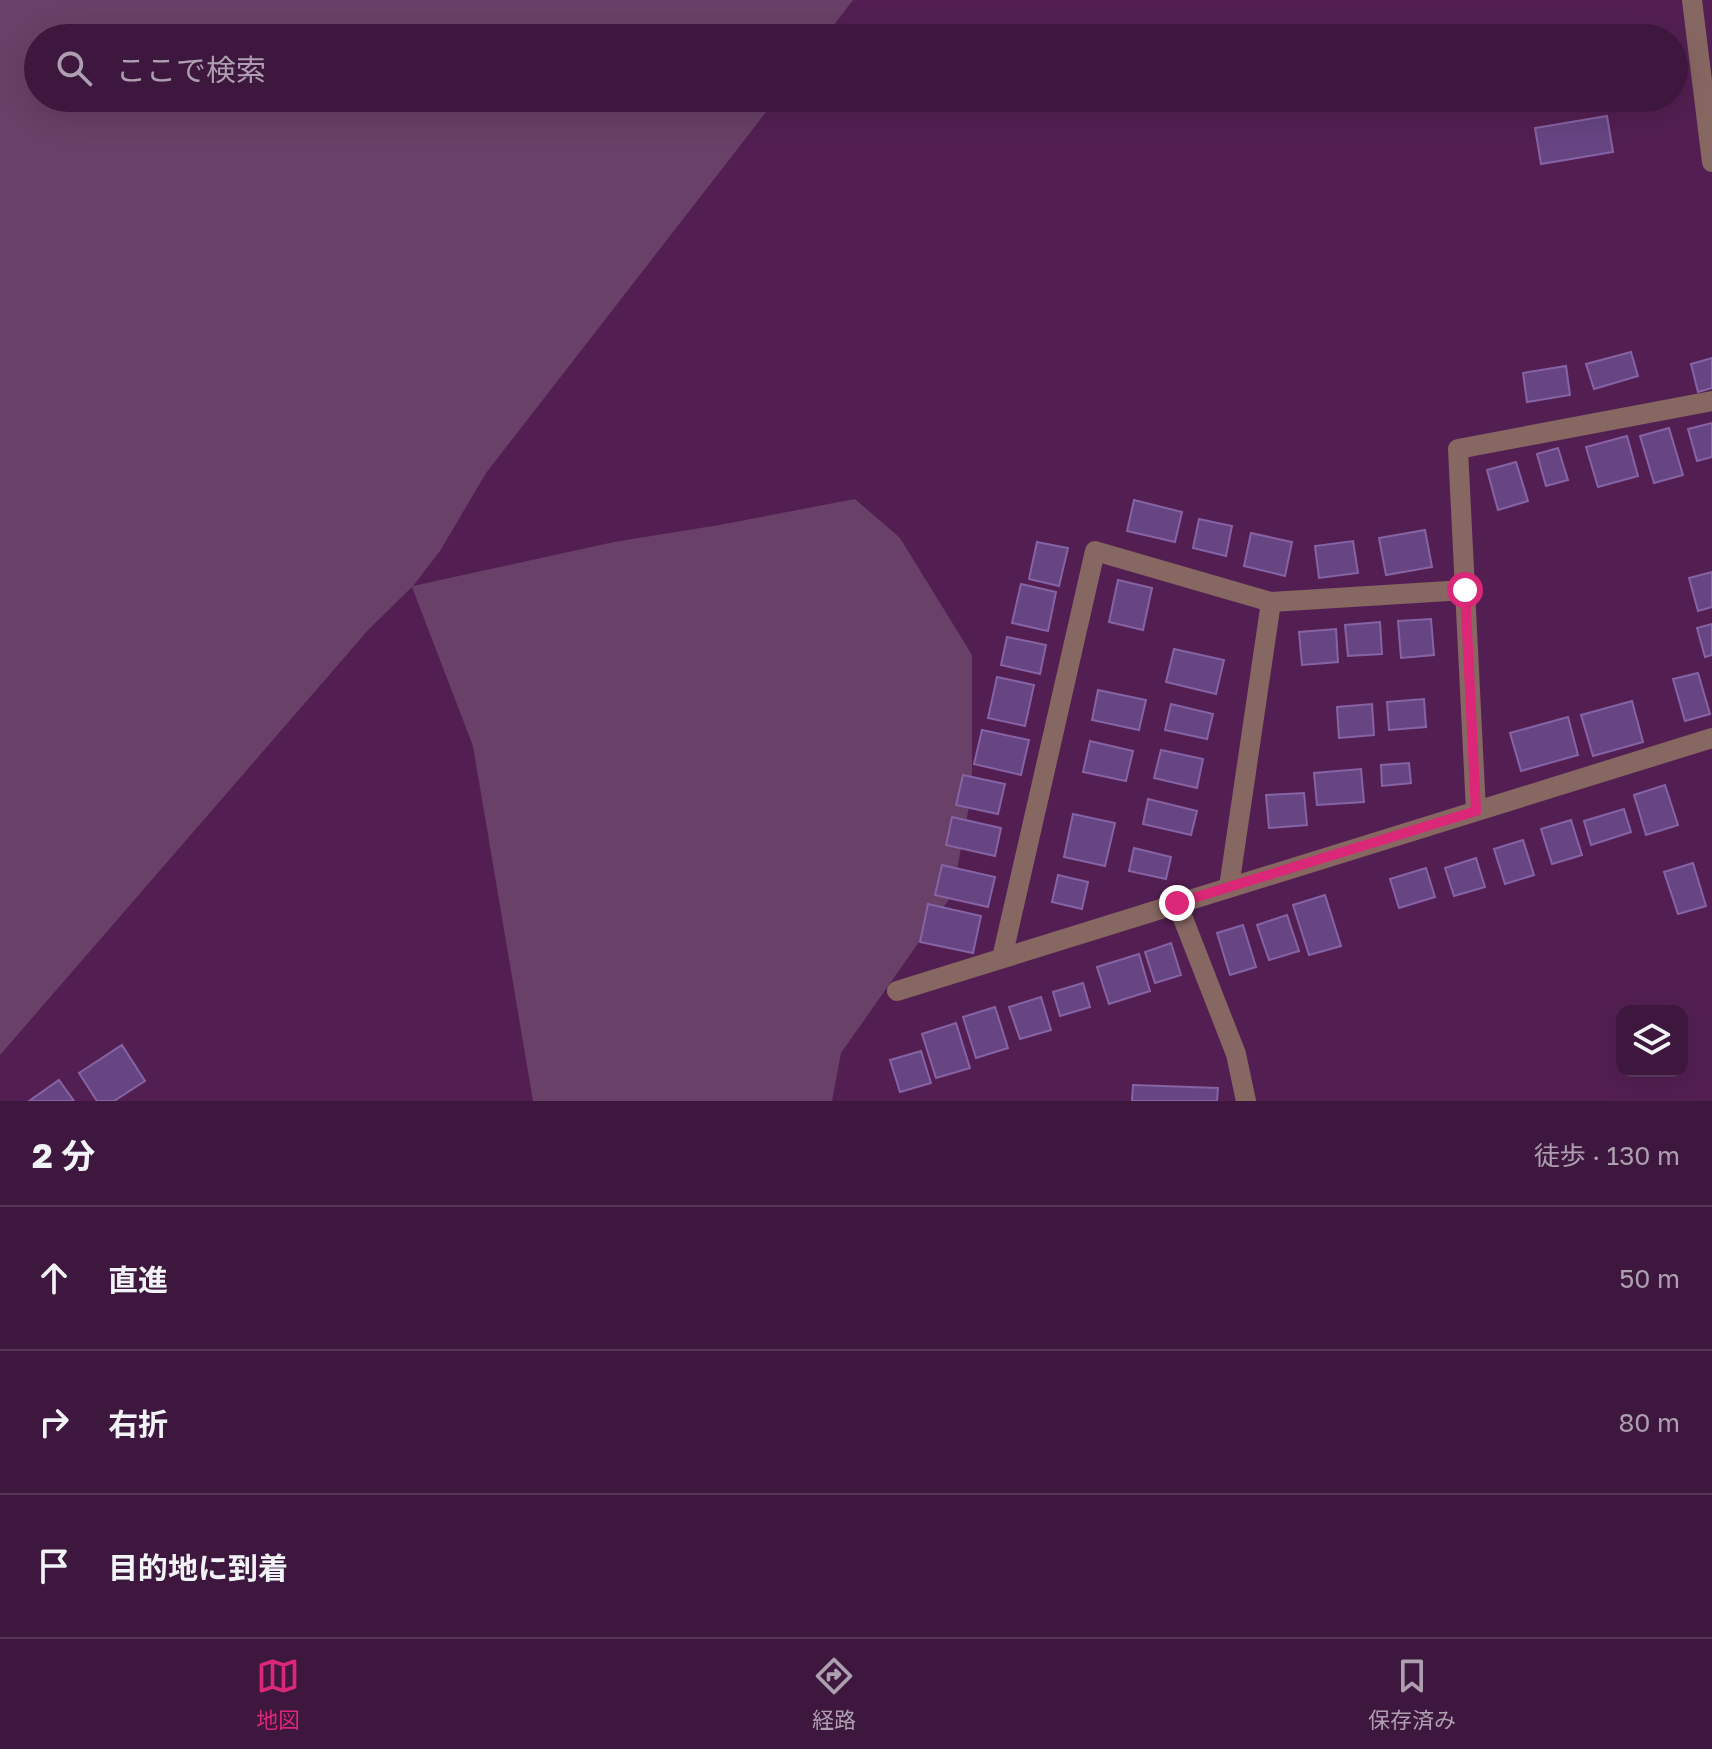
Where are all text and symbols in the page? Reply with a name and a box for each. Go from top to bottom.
search box [24,24,1688,112]
icon: search [52,46,96,90]
text: ここで検索 [116,52,266,88]
route start [1447,572,1483,608]
route end [1159,885,1195,921]
map controls [1616,1005,1688,1077]
button: layers [1616,1005,1688,1077]
text: 2 分 [32,1135,95,1175]
text: 徒歩 · 130 m [1534,1140,1680,1171]
icon: ahead [32,1256,76,1300]
text: 直進 [108,1262,168,1298]
text: 50 m [1619,1263,1680,1294]
icon: right [32,1400,76,1444]
text: 右折 [108,1406,168,1442]
text: 80 m [1619,1407,1680,1438]
icon: arrive [32,1544,76,1588]
text: 目的地に到着 [108,1550,288,1586]
tab: 地図 [256,1654,300,1734]
tab: 経路 [812,1654,856,1734]
tab: 保存済み [1368,1654,1456,1734]

